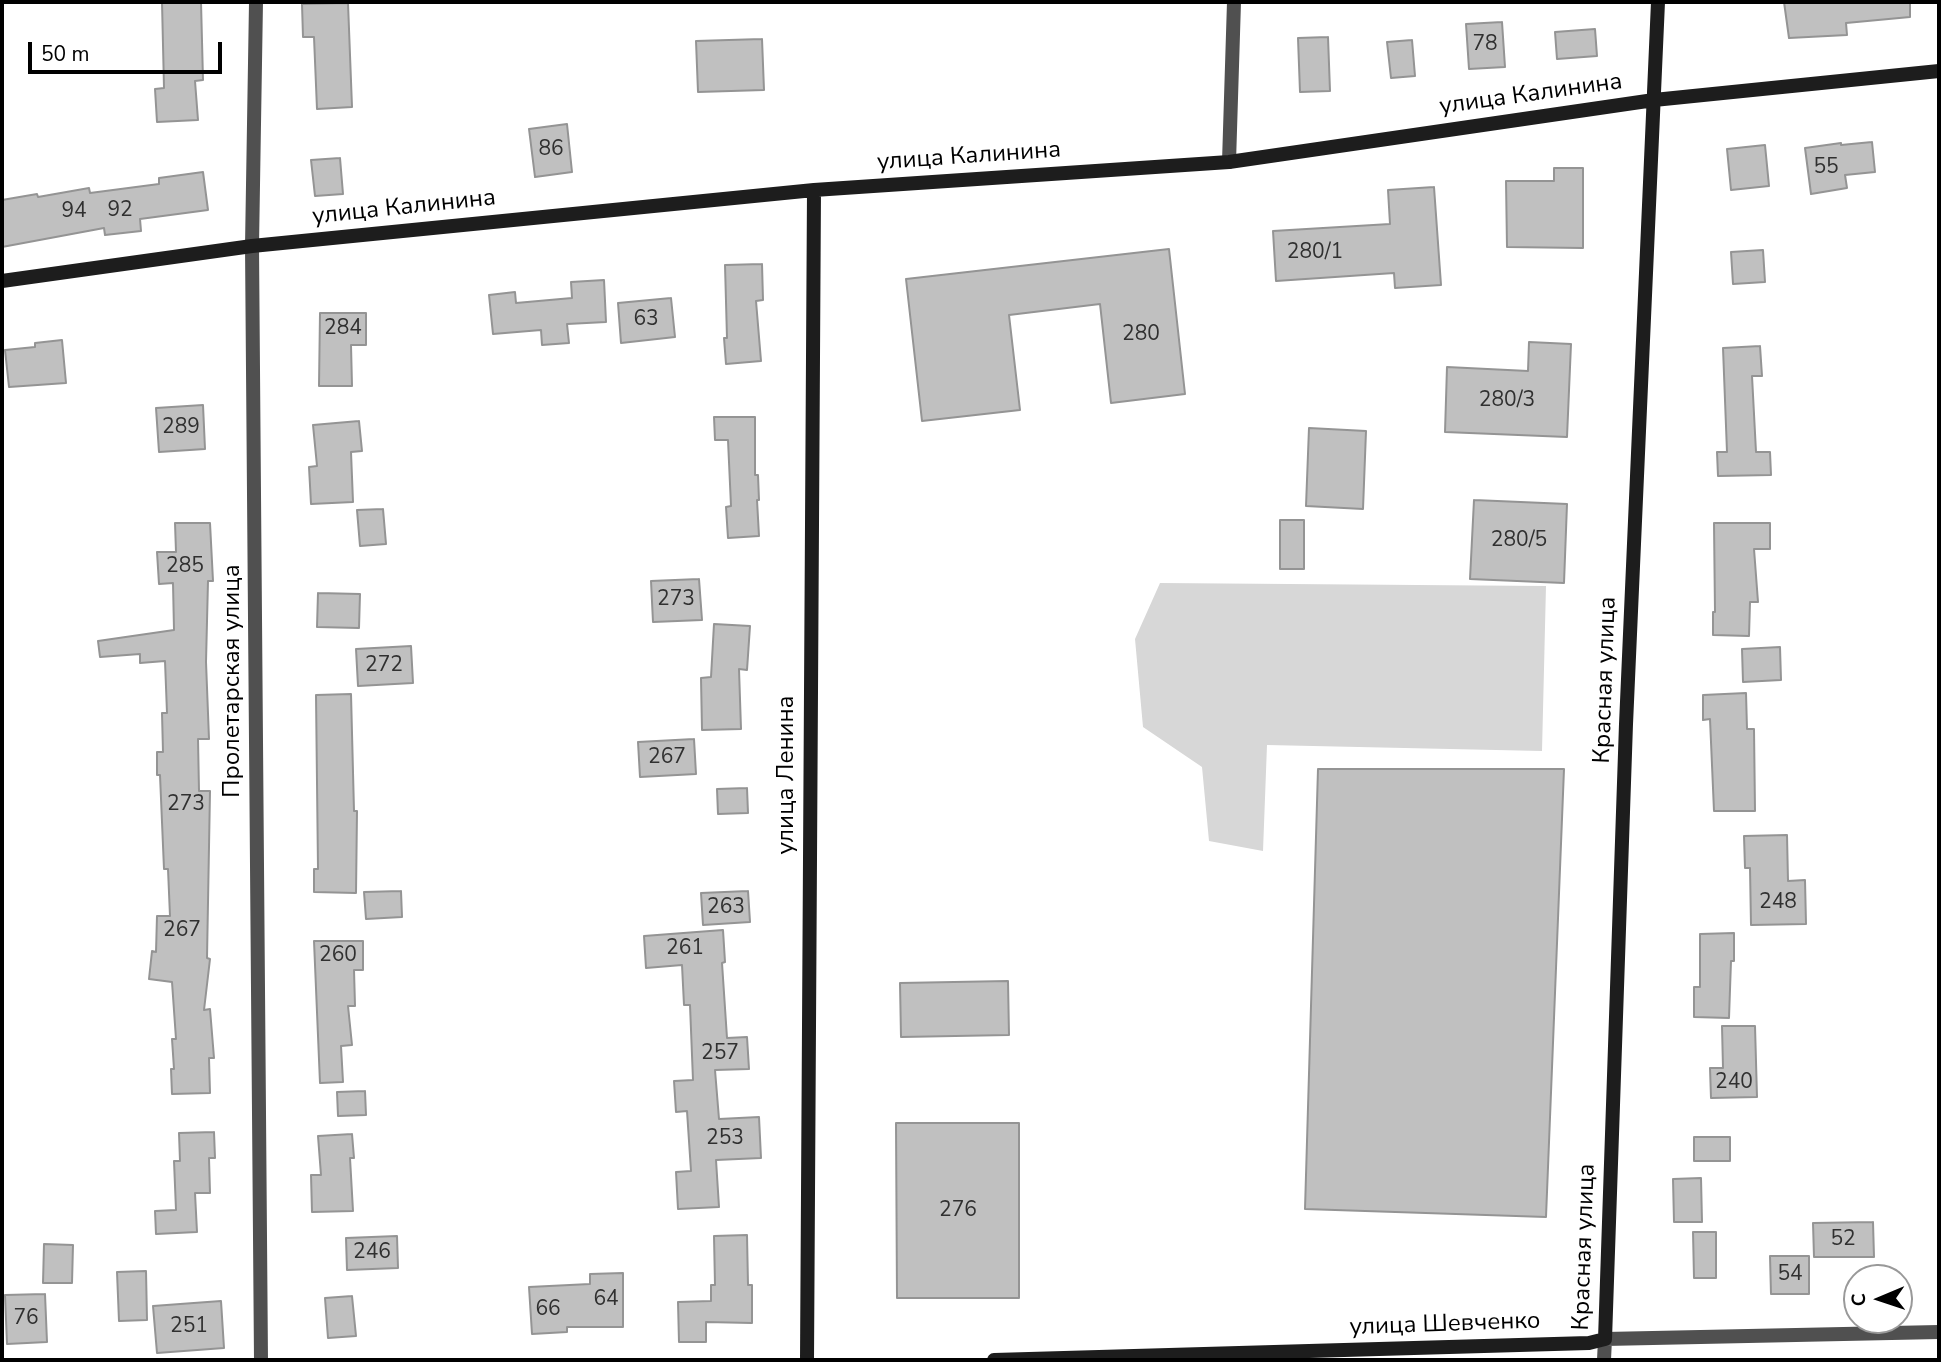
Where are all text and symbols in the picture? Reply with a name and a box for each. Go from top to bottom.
scale bar [32,28,226,72]
house number: 78 [1472,32,1498,58]
text: 50 m [41,40,90,68]
street label: улица Калинина [1438,68,1624,122]
street label: улица Калинина [876,136,1062,178]
house number: 86 [538,137,564,163]
house number: 55 [1813,155,1839,181]
street label: улица Калинина [311,184,497,232]
house number: 92 [107,198,133,224]
house number: 94 [61,199,87,225]
house number: 280/1 [1287,240,1343,266]
house number: 63 [633,307,659,333]
house number: 284 [324,316,362,342]
house number: 280 [1122,322,1160,348]
house number: 280/3 [1479,388,1535,414]
house number: 289 [162,415,200,441]
house number: 280/5 [1491,528,1547,554]
house number: 285 [166,554,204,580]
street label: Пролетарская улица [219,564,247,798]
house number: 273 [657,587,695,613]
street label: Красная улица [1589,596,1623,764]
house number: 272 [365,653,403,679]
street label: улица Ленина [773,695,801,855]
house number: 267 [648,745,686,771]
house number: 273 [167,792,205,818]
house number: 248 [1759,890,1797,916]
house number: 263 [707,895,745,921]
house number: 267 [163,918,201,944]
house number: 261 [666,936,704,962]
house number: 260 [319,943,357,969]
house number: 257 [701,1041,739,1067]
house number: 240 [1715,1070,1753,1096]
house number: 253 [706,1126,744,1152]
street label: Красная улица [1568,1163,1602,1331]
house number: 276 [939,1198,977,1224]
house number: 52 [1830,1227,1856,1253]
house number: 246 [353,1240,391,1266]
house number: 54 [1777,1262,1803,1288]
north arrow [1843,1264,1913,1334]
house number: 64 [593,1287,619,1313]
text: С [1846,1293,1872,1307]
house number: 66 [535,1297,561,1323]
house number: 76 [13,1306,39,1332]
street label: улица Шевченко [1349,1307,1541,1343]
house number: 251 [170,1314,208,1340]

